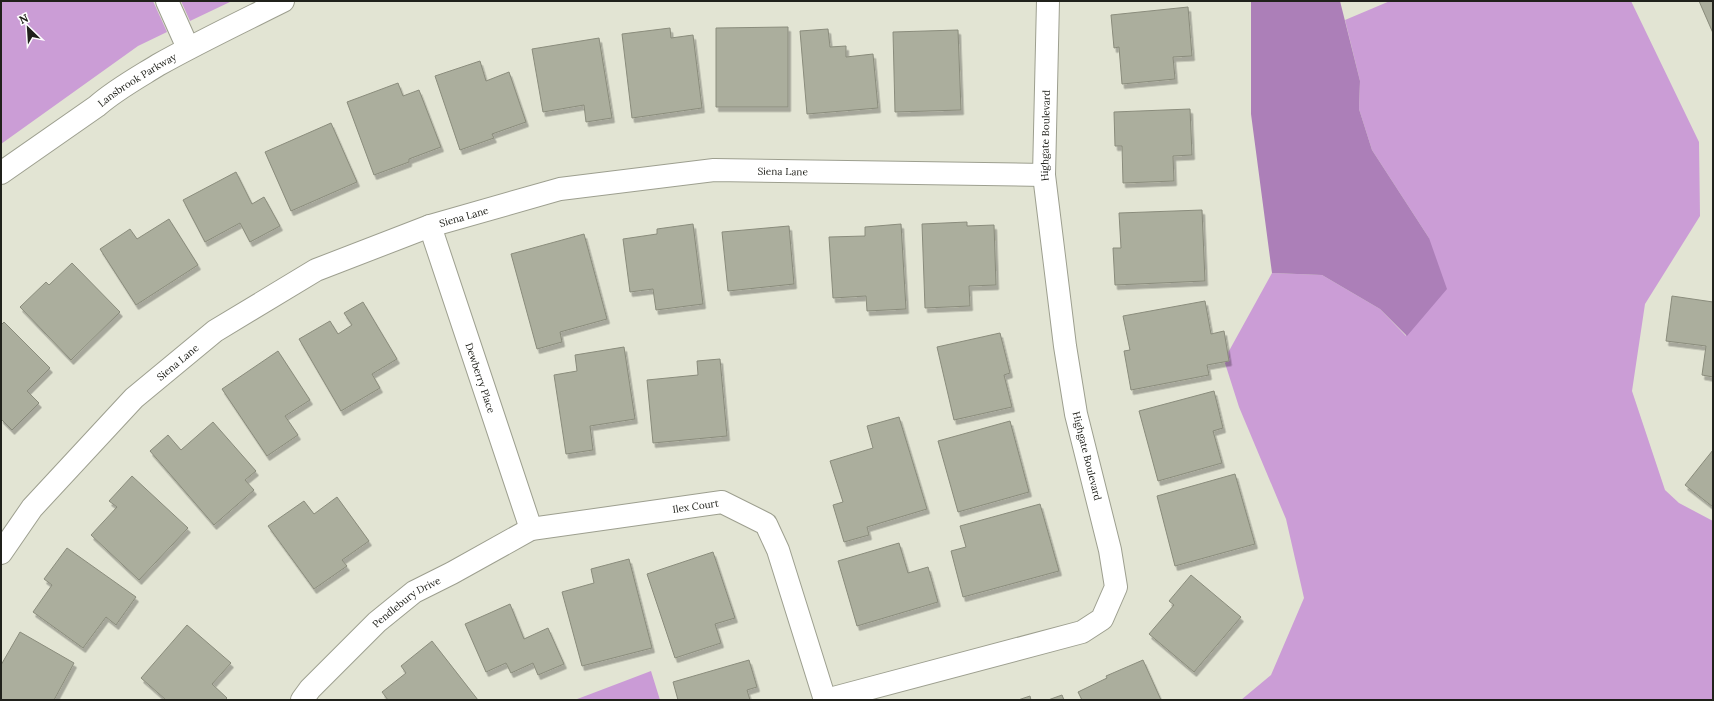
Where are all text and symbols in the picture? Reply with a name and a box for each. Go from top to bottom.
north arrow [8,8,48,48]
text: N [17,11,31,27]
street label: Lansbrook Parkway [95,49,179,109]
street label: Highgate Boulevard [1037,90,1052,182]
street label: Siena Lane [757,164,809,178]
street label: Siena Lane [438,203,490,230]
street label: Siena Lane [154,341,201,383]
street label: Dewberry Place [463,341,499,415]
street label: Highgate Boulevard [1070,410,1104,502]
street label: Ilex Court [672,496,720,515]
street label: Pendlebury Drive [369,573,443,630]

